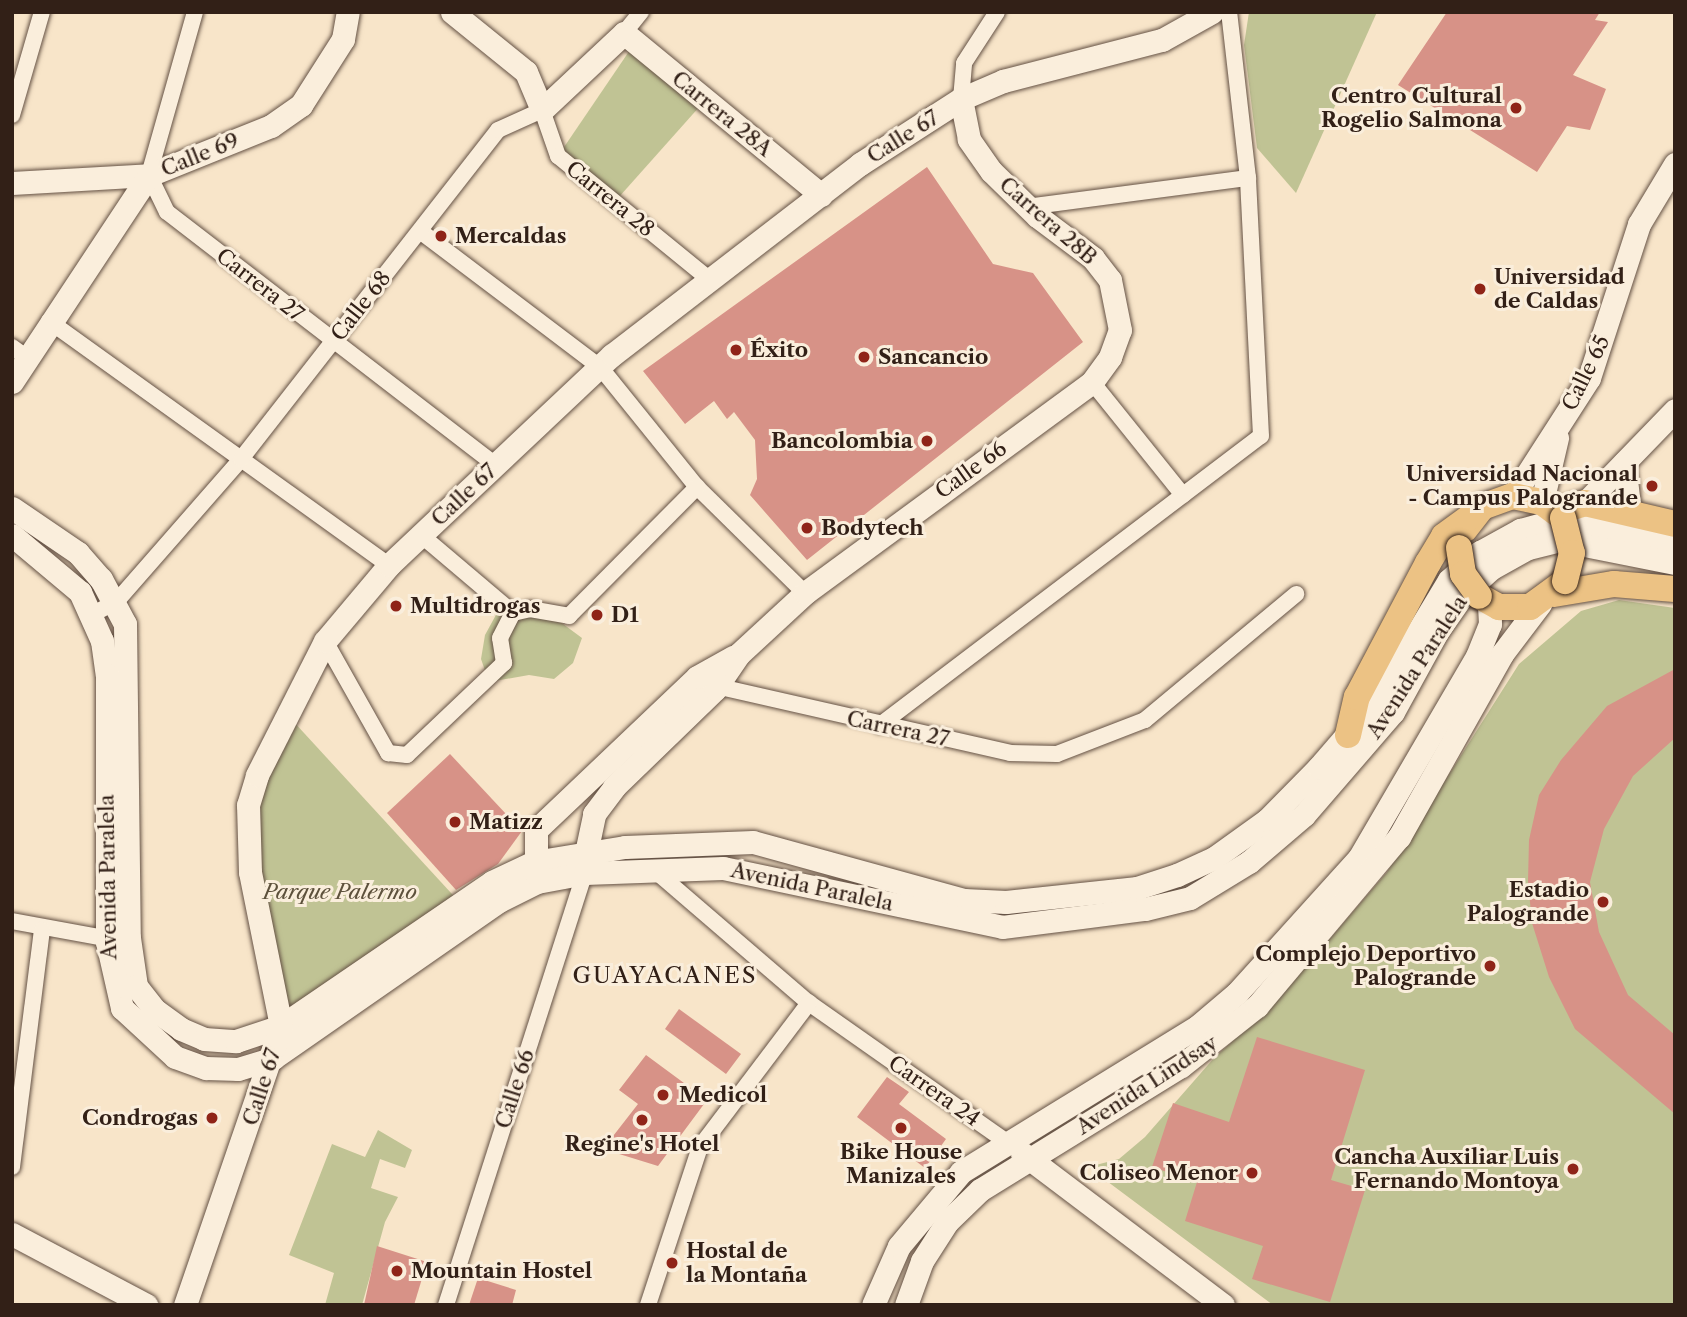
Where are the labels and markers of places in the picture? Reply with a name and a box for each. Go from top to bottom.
place label: Centro Cultural Rogelio Salmona [1321,83,1502,133]
marker: Centro Cultural Rogelio Salmona [1508,100,1524,116]
place label: Mercaldas [455,223,566,249]
marker: Mercaldas [433,228,449,244]
place label: Universidad de Caldas [1494,264,1625,314]
marker: Universidad de Caldas [1472,281,1488,297]
place label: Éxito [750,337,808,363]
marker: Éxito [728,342,744,358]
place label: Sancancio [878,344,988,370]
marker: Sancancio [856,349,872,365]
place label: Bancolombia [771,428,913,454]
marker: Bancolombia [919,433,935,449]
place label: Universidad Nacional - Campus Palogrande [1406,461,1638,511]
marker: Universidad Nacional - Campus Palogrande [1644,478,1660,494]
place label: Bodytech [821,515,924,541]
marker: Bodytech [799,520,815,536]
place label: Multidrogas [410,593,540,619]
marker: Multidrogas [388,598,404,614]
place label: D1 [611,602,639,628]
marker: D1 [589,607,605,623]
place label: Matizz [469,809,543,835]
marker: Matizz [447,814,463,830]
place label: Estadio Palogrande [1467,877,1589,927]
marker: Estadio Palogrande [1595,894,1611,910]
place label: Complejo Deportivo Palogrande [1255,941,1476,991]
marker: Complejo Deportivo Palogrande [1482,958,1498,974]
place label: Medicol [679,1082,767,1108]
marker: Medicol [653,1085,673,1105]
place label: Condrogas [82,1105,198,1131]
marker: Condrogas [204,1110,220,1126]
marker: Regine's Hotel [634,1112,650,1128]
marker: Bike House Manizales [893,1120,909,1136]
place label: Regine's Hotel [565,1131,719,1157]
place label: Bike House Manizales [840,1139,962,1189]
place label: Cancha Auxiliar Luis Fernando Montoya [1333,1144,1559,1194]
place label: Coliseo Menor [1080,1160,1238,1186]
marker: Cancha Auxiliar Luis Fernando Montoya [1565,1161,1581,1177]
marker: Coliseo Menor [1244,1165,1260,1181]
place label: Hostal de la Montaña [686,1238,807,1288]
marker: Hostal de la Montaña [664,1255,680,1271]
place label: Mountain Hostel [411,1258,592,1284]
marker: Mountain Hostel [389,1263,405,1279]

